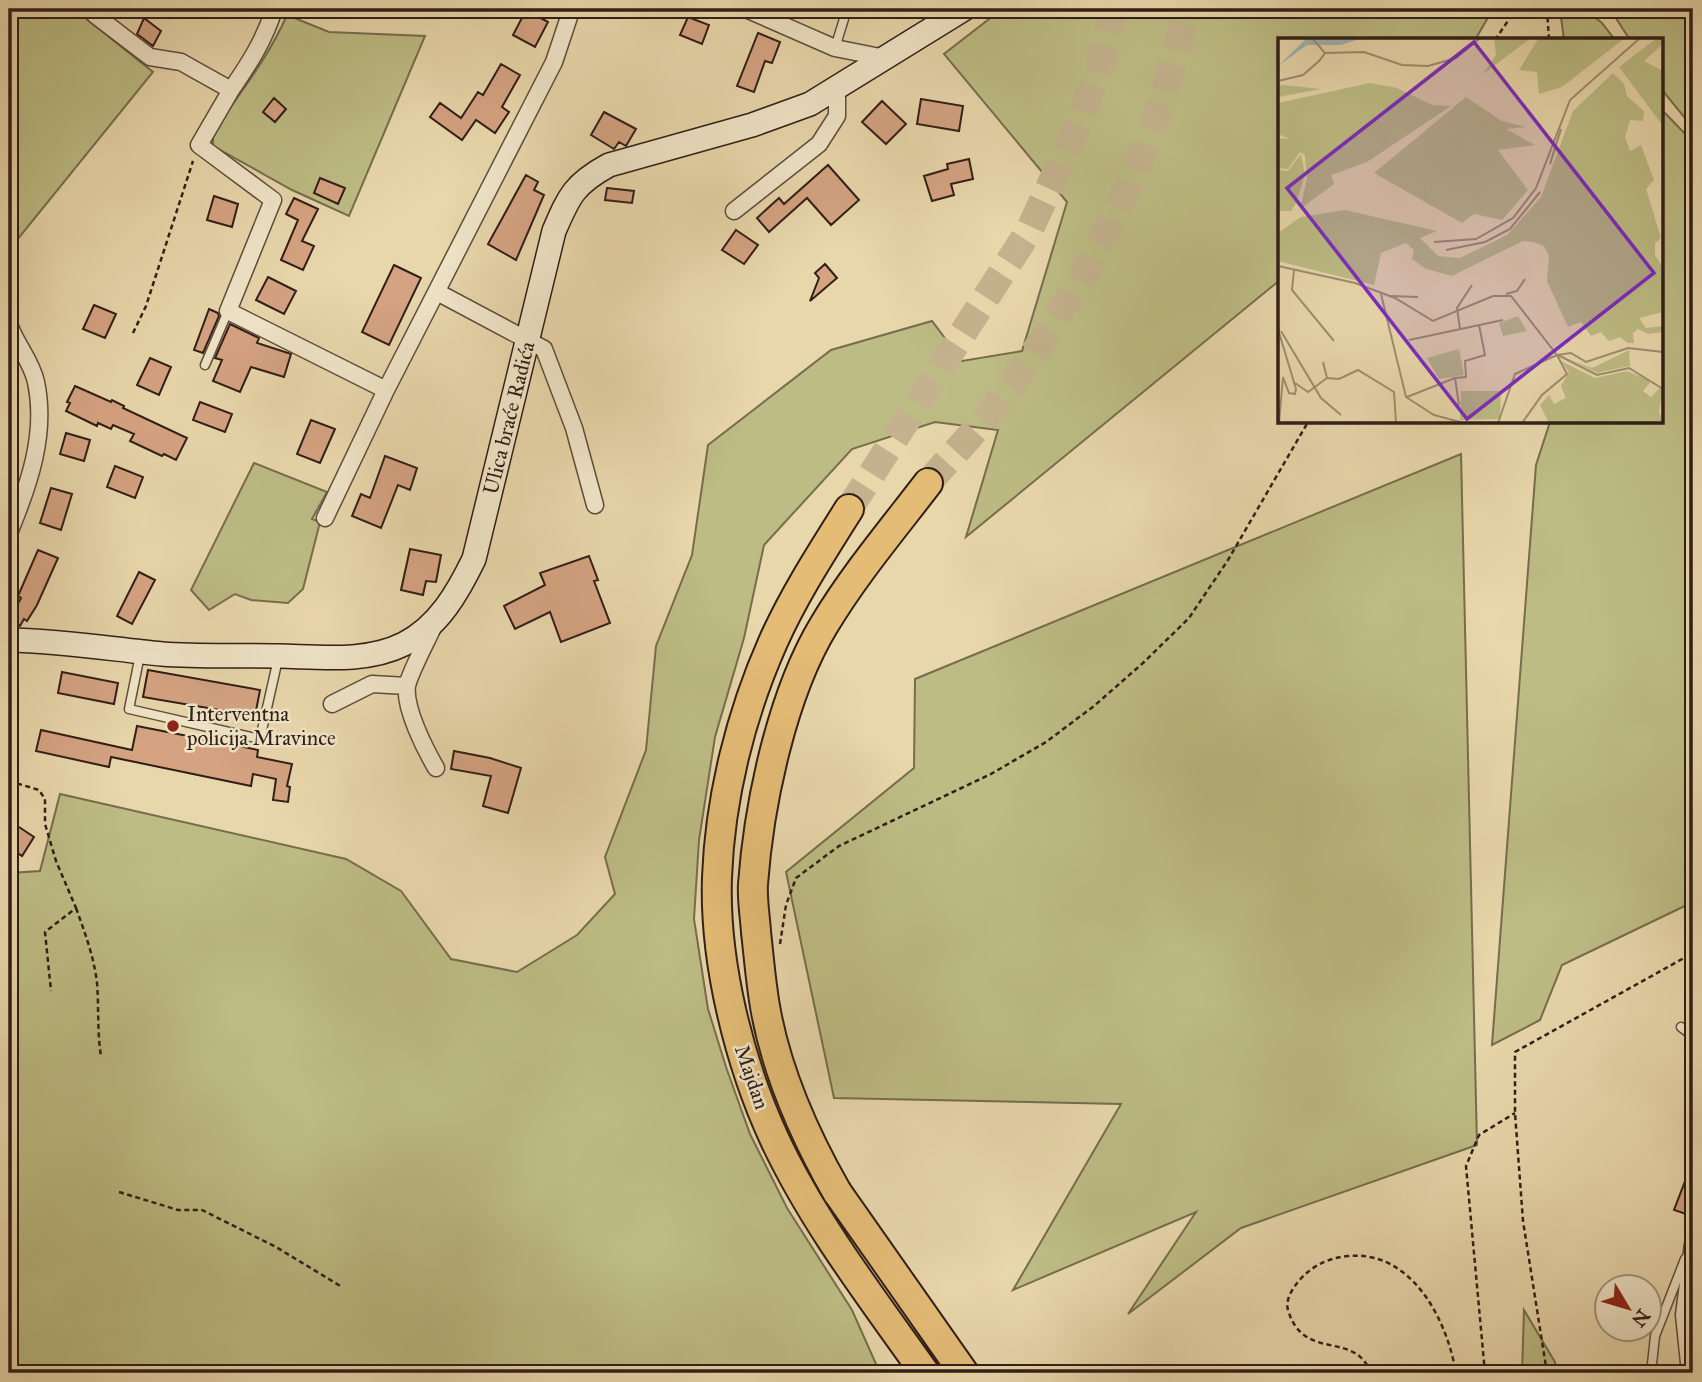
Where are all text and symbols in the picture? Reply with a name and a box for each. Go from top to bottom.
inset map [1278,38,1664,424]
street label: Ulica braće Radića [477,339,541,497]
place label: Interventna policija Mravince [186,701,336,751]
marker: Interventna policija Mravince [165,718,181,734]
street label: Majdan [729,1041,775,1113]
north arrow [1594,1274,1664,1344]
text: N [1627,1305,1655,1332]

